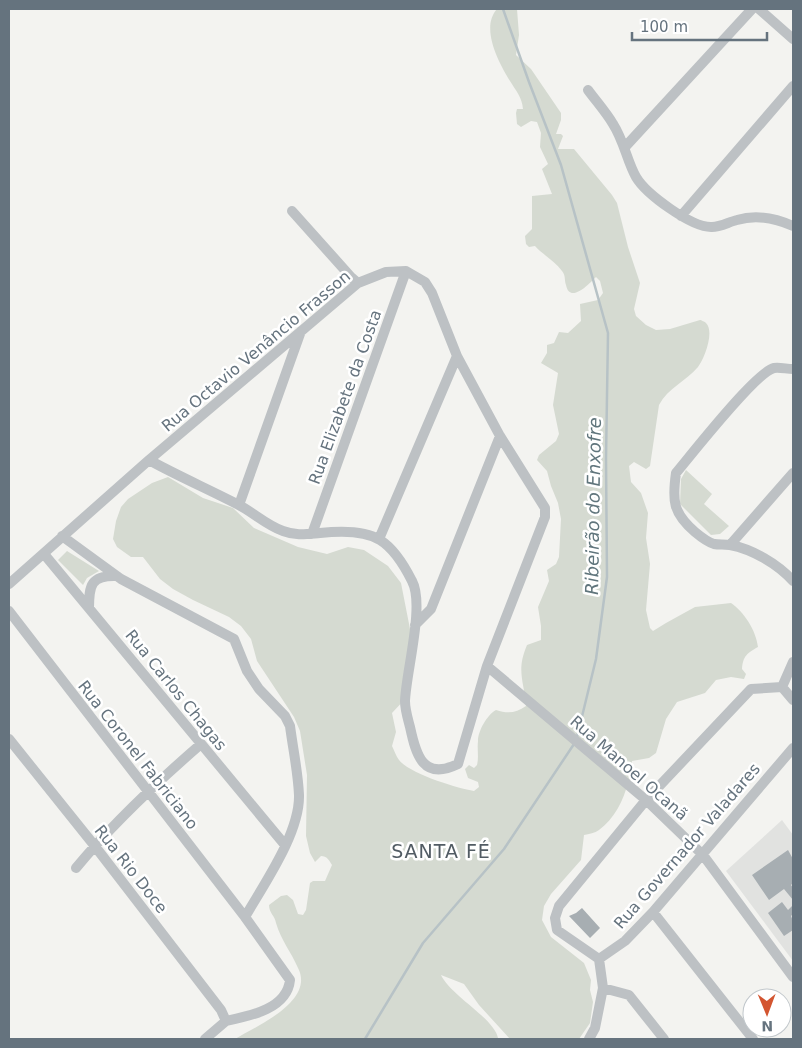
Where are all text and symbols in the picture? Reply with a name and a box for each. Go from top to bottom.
scale bar [632,10,767,42]
text: 100 m [640,18,688,36]
street label: Rua Octavio Venâncio Frasson [158,266,354,436]
street label: Rua Elizabete da Costa [305,307,385,487]
water label: Ribeirão do Enxofre [581,417,605,595]
street label: Rua Carlos Chagas [121,626,231,754]
street label: Rua Coronel Fabriciano [74,677,202,833]
street label: Rua Manoel Ocanã [566,712,692,824]
street label: Rua Governador Valadares [610,759,764,933]
street label: Rua Rio Doce [91,821,171,917]
district label: SANTA FÉ [391,840,491,862]
north arrow [742,988,792,1038]
text: N [761,1018,773,1034]

